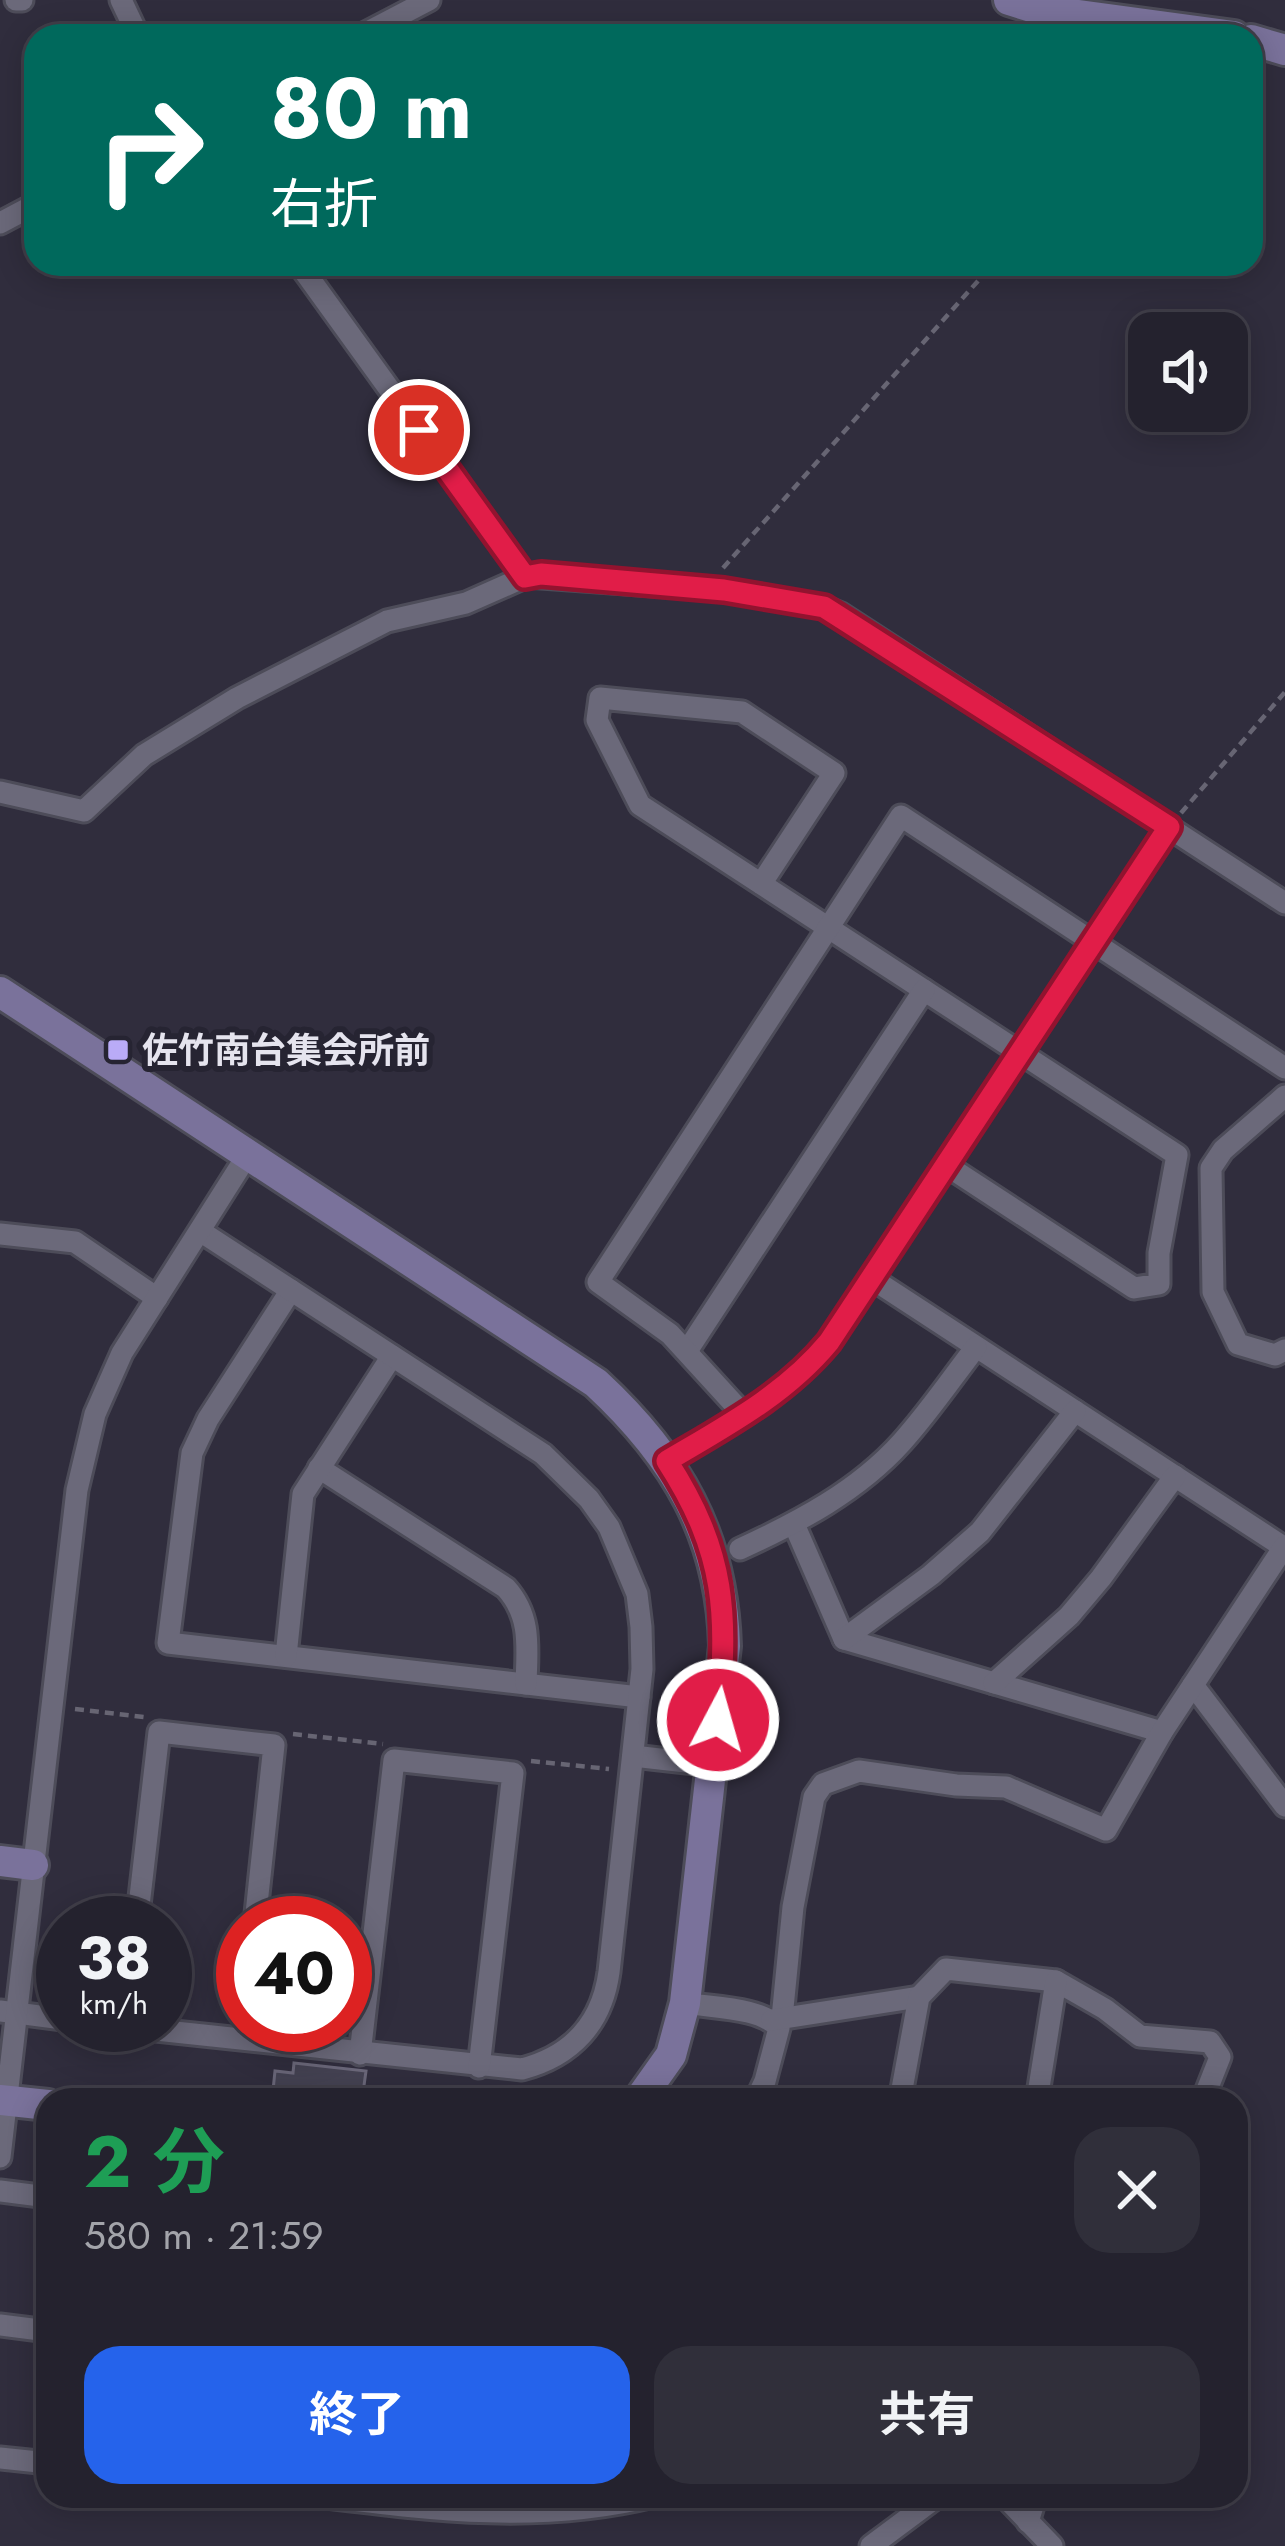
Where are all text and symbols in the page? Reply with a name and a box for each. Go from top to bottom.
text: 80 m [270,48,472,170]
icon: right [72,72,228,228]
text: 右折 [270,165,378,243]
map controls [1128,312,1248,432]
button: sound [1128,312,1248,432]
pin [368,379,470,481]
icon: arrive [386,397,452,463]
place label: 佐竹南台集会所前 [142,1024,430,1076]
marker: 佐竹南台集会所前 [105,1037,131,1063]
position arrow [655,1657,781,1783]
speed limit sign: 40 [216,1896,372,2052]
text: 38 [77,1915,151,2002]
text: km/h [80,1982,148,2025]
text: 2 分 [84,2110,225,2214]
button: close [1074,2127,1200,2253]
text: 580 m · 21:59 [84,2207,324,2264]
button: 終了 [84,2346,630,2484]
button: 共有 [654,2346,1200,2484]

